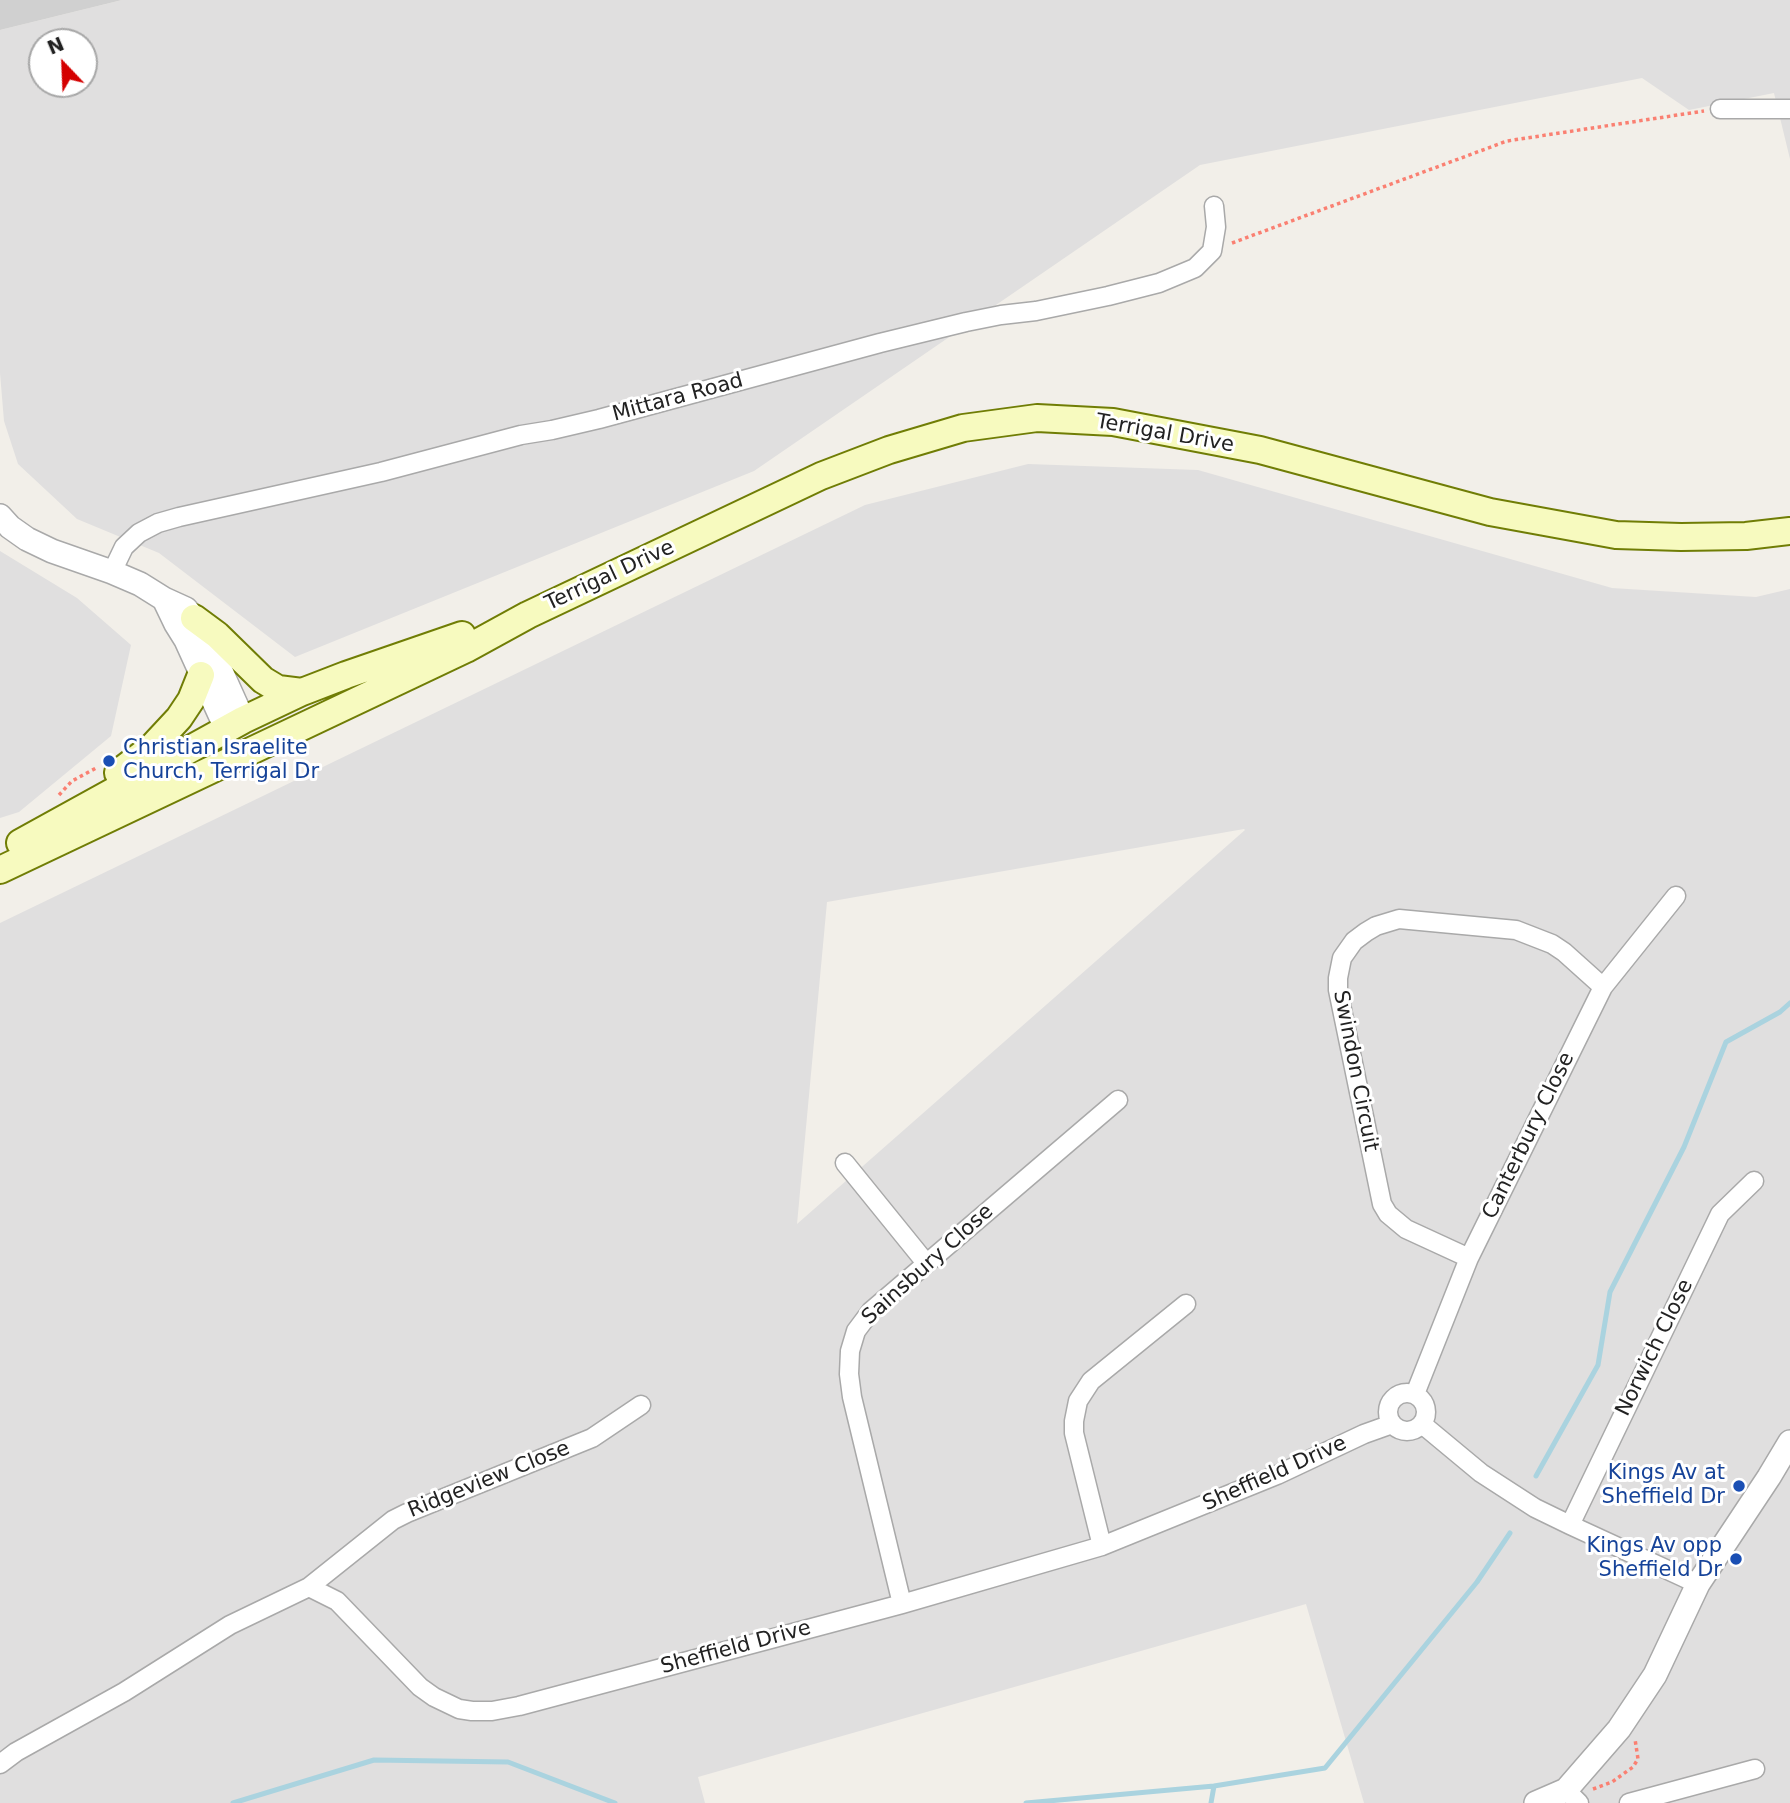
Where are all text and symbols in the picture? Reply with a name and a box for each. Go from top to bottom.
north arrow [28,28,98,98]
text: N [44,32,67,59]
street label: Mittara Road [610,368,746,428]
street label: Terrigal Drive [1094,409,1236,459]
street label: Terrigal Drive [541,535,679,617]
place label: Christian Israelite Church, Terrigal Dr [123,736,319,786]
marker: Christian Israelite Church, Terrigal Dr [101,753,117,769]
street label: Swindon Circuit [1327,988,1383,1154]
street label: Canterbury Close [1478,1049,1580,1223]
street label: Sainsbury Close [857,1199,999,1331]
street label: Norwich Close [1611,1276,1699,1420]
street label: Sheffield Drive [1199,1431,1351,1517]
street label: Ridgeview Close [404,1436,574,1524]
place label: Kings Av at Sheffield Dr [1602,1461,1725,1511]
marker: Kings Av at Sheffield Dr [1731,1478,1747,1494]
place label: Kings Av opp Sheffield Dr [1586,1534,1722,1584]
marker: Kings Av opp Sheffield Dr [1728,1551,1744,1567]
street label: Sheffield Drive [658,1616,814,1680]

